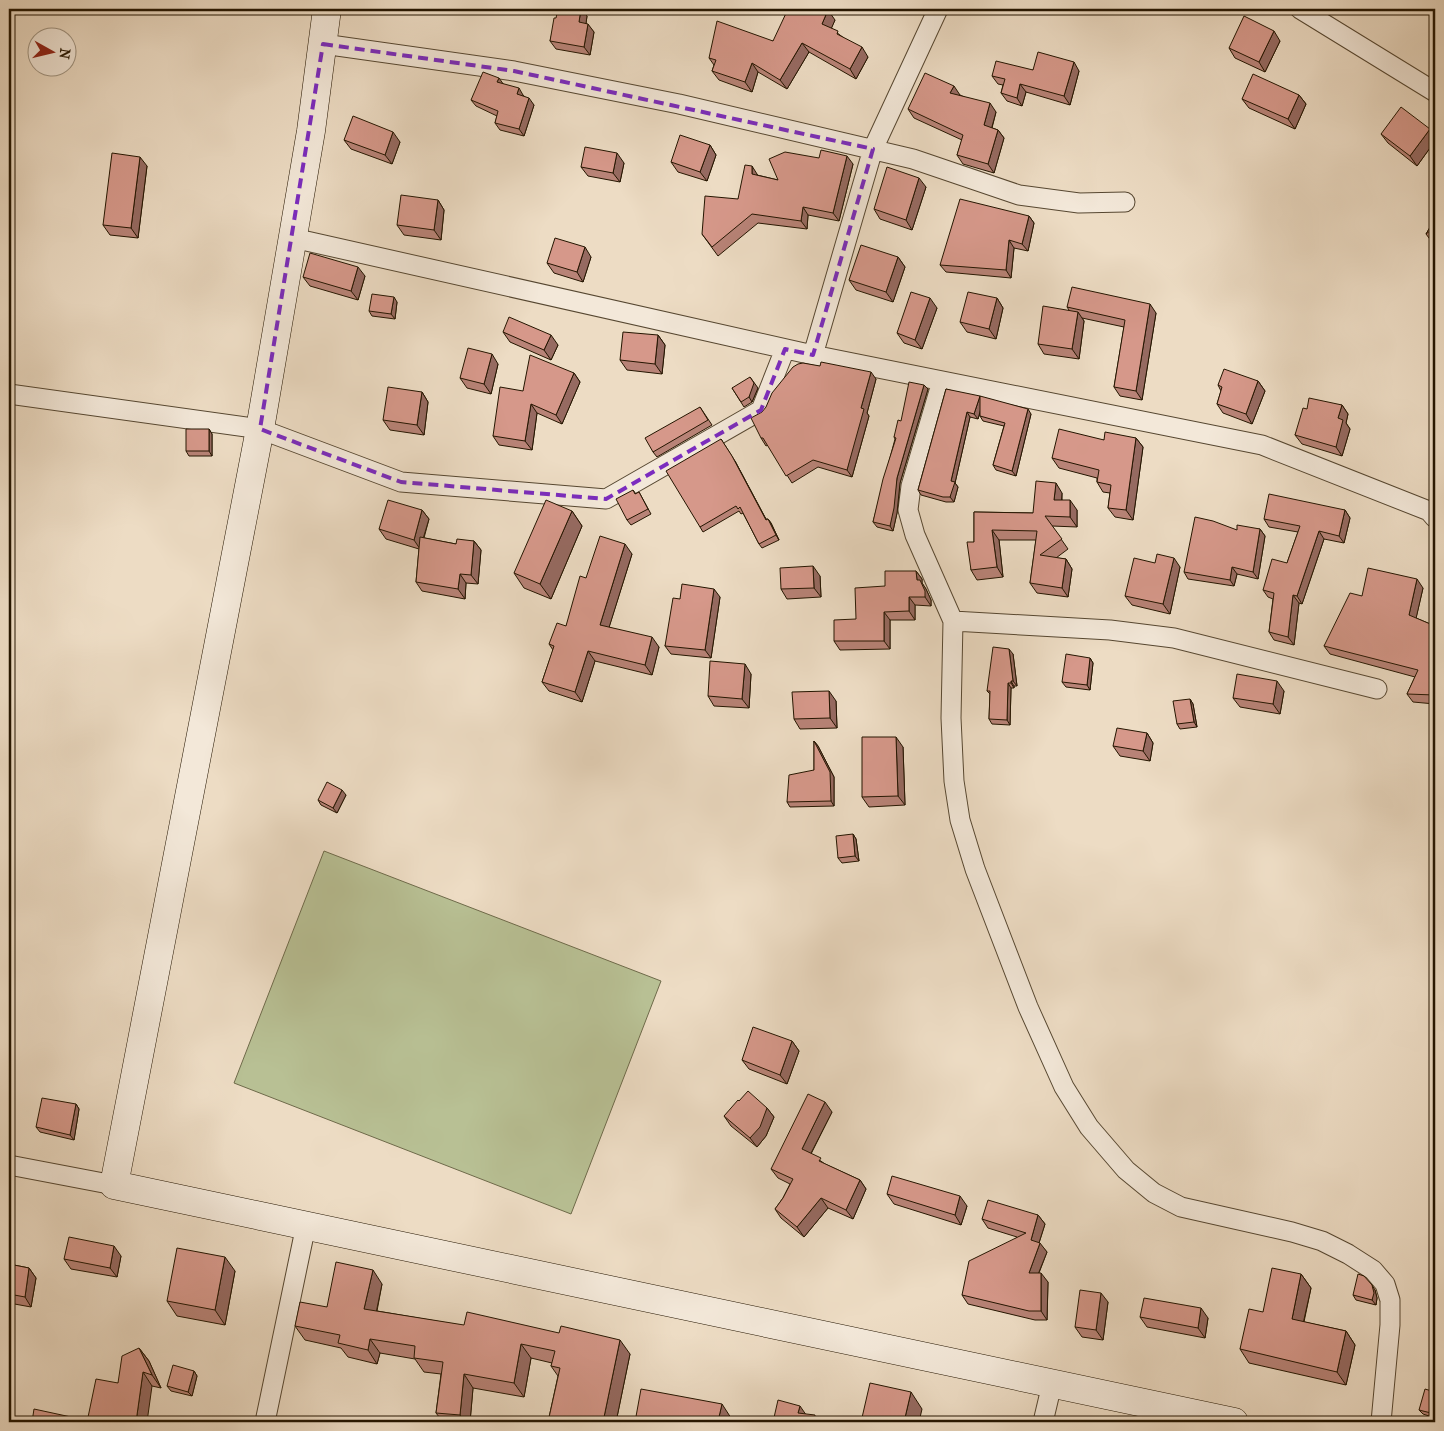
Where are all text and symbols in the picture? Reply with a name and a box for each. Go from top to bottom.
north arrow [28,28,78,78]
text: N [55,47,74,61]

